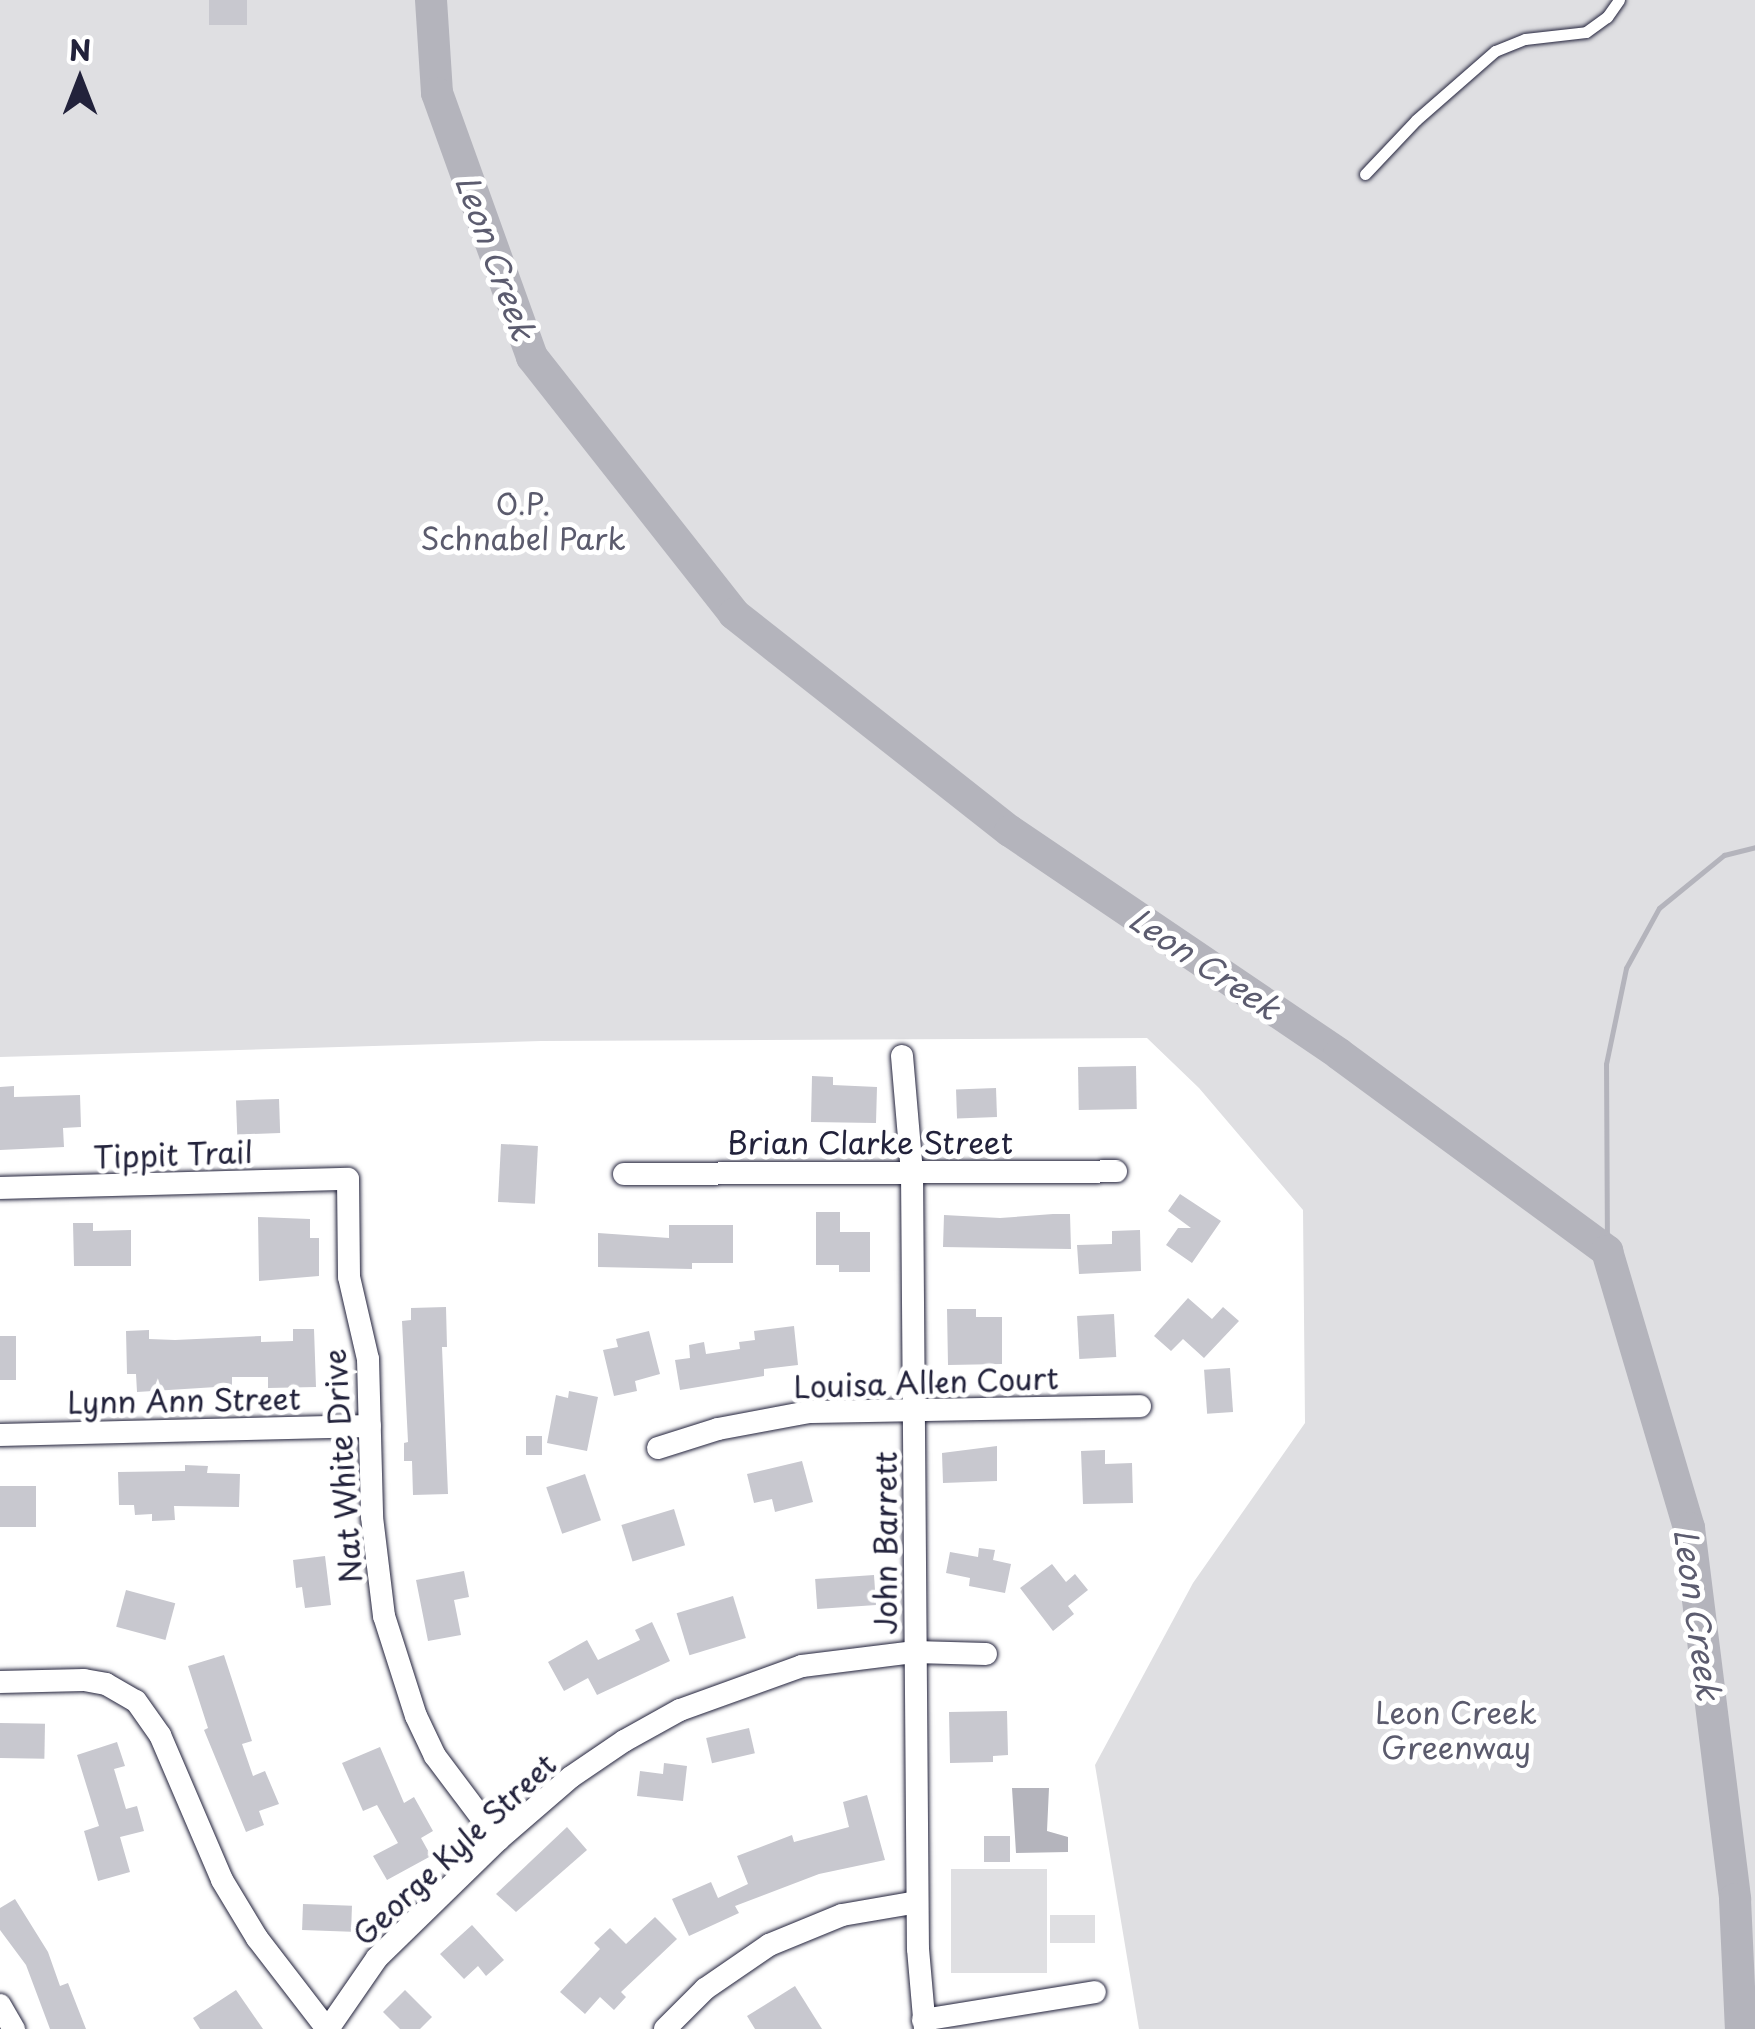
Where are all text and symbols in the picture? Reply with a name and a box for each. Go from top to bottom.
text: N [69,28,91,71]
north arrow [30,30,130,130]
water label: Leon Creek [448,169,544,345]
park label: O.P. Schnabel Park [419,485,627,556]
water label: Leon Creek [1122,898,1288,1028]
street label: Brian Clarke Street [728,1124,1012,1160]
street label: Tippit Trail [91,1133,255,1175]
street label: Nat White Drive [316,1348,368,1584]
street label: Louisa Allen Court [791,1359,1061,1405]
street label: Lynn Ann Street [66,1380,302,1420]
street label: John Barrett [867,1450,903,1636]
water label: Leon Creek [1667,1525,1729,1703]
park label: Leon Creek Greenway [1375,1694,1537,1764]
street label: George Kyle Street [342,1743,566,1955]

